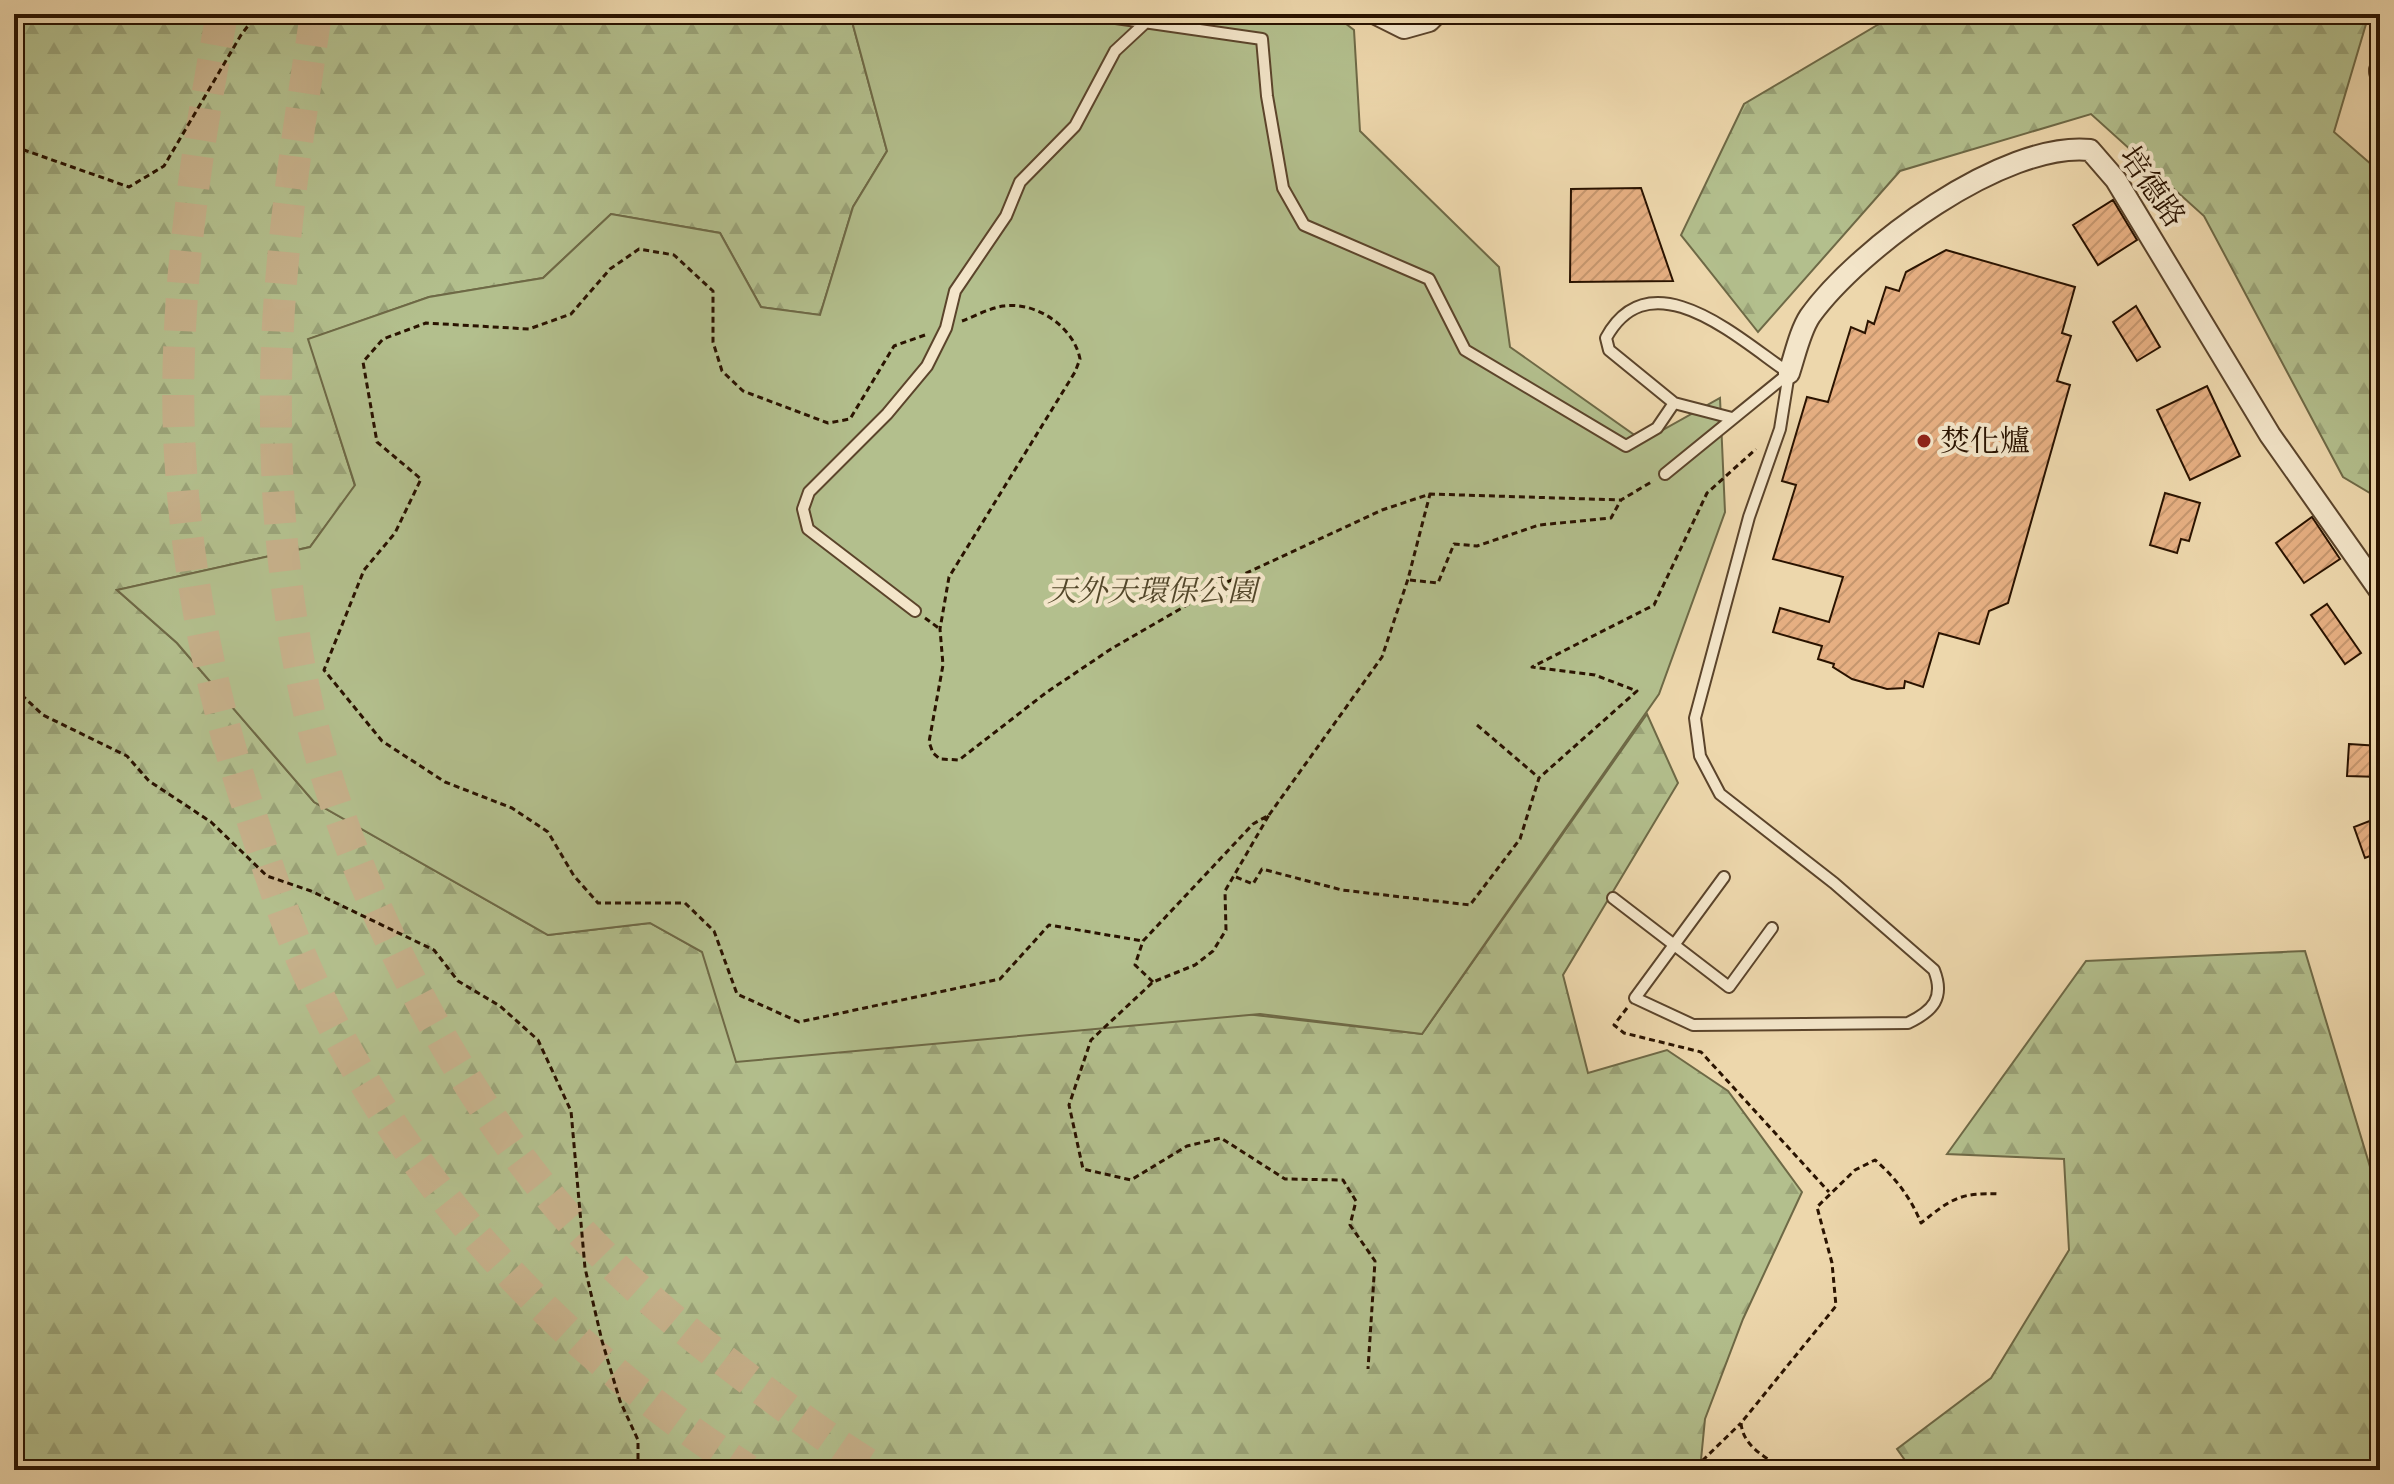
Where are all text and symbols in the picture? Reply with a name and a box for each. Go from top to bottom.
street label: 培德路 [2112,140,2192,234]
place label: 焚化爐 [1940,424,2030,459]
marker: 焚化爐 [1915,432,1933,450]
park label: 天外天環保公園 [1047,574,1261,609]

